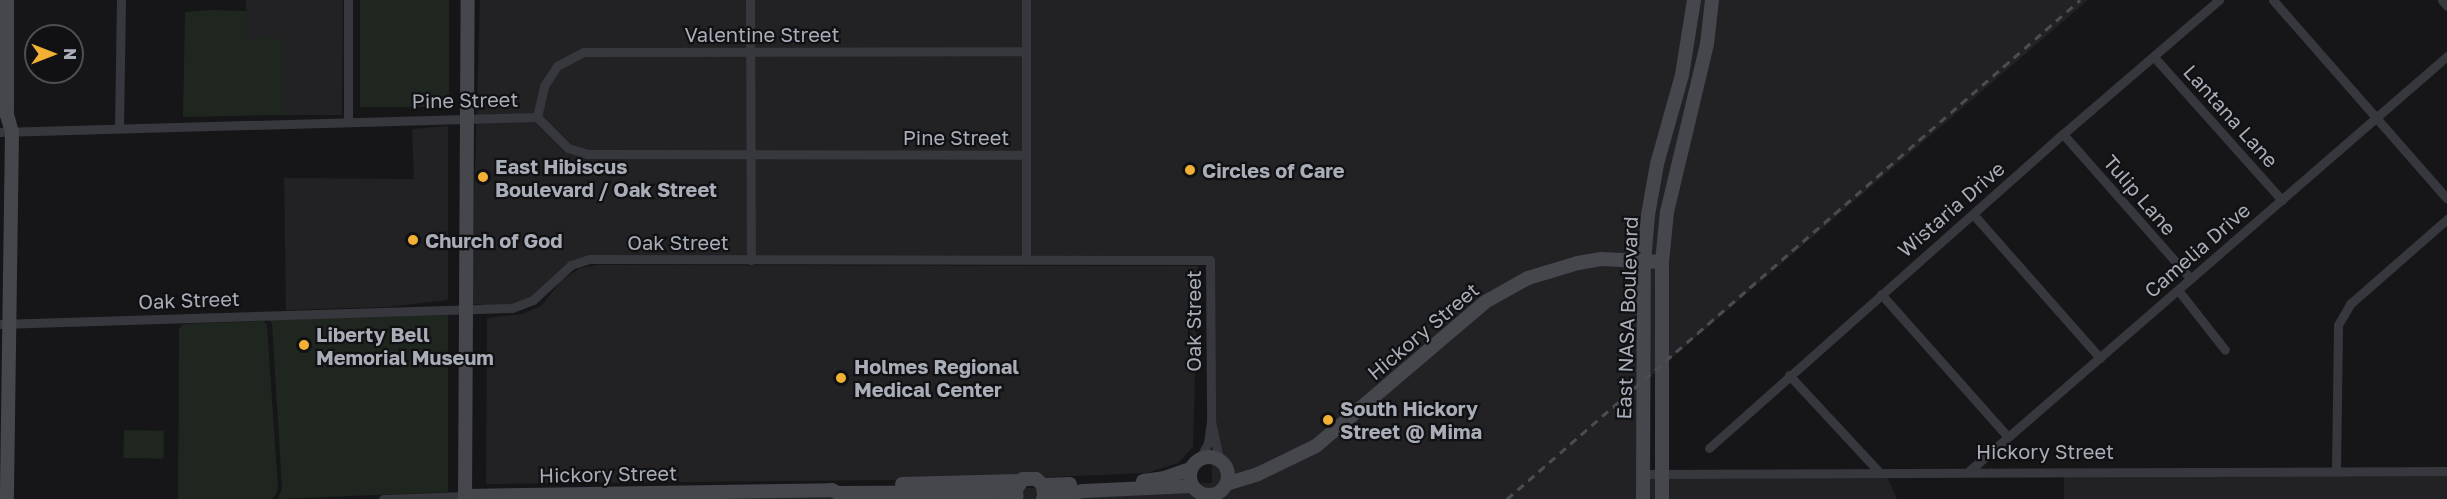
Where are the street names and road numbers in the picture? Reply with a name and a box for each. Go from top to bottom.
street label: Valentine Street [685,22,839,46]
street label: Lantana Lane [2179,60,2283,172]
street label: Pine Street [412,87,518,113]
street label: Pine Street [903,125,1009,149]
street label: Tulip Lane [2099,150,2181,240]
street label: Wistaria Drive [1893,156,2009,262]
street label: Camelia Drive [2139,198,2255,302]
street label: East NASA Boulevard [1611,216,1643,420]
street label: Oak Street [627,230,729,254]
street label: Oak Street [1181,270,1205,372]
street label: Hickory Street [1362,277,1484,385]
street label: Oak Street [138,286,240,314]
street label: Hickory Street [1976,439,2114,463]
street label: Hickory Street [539,461,677,487]

